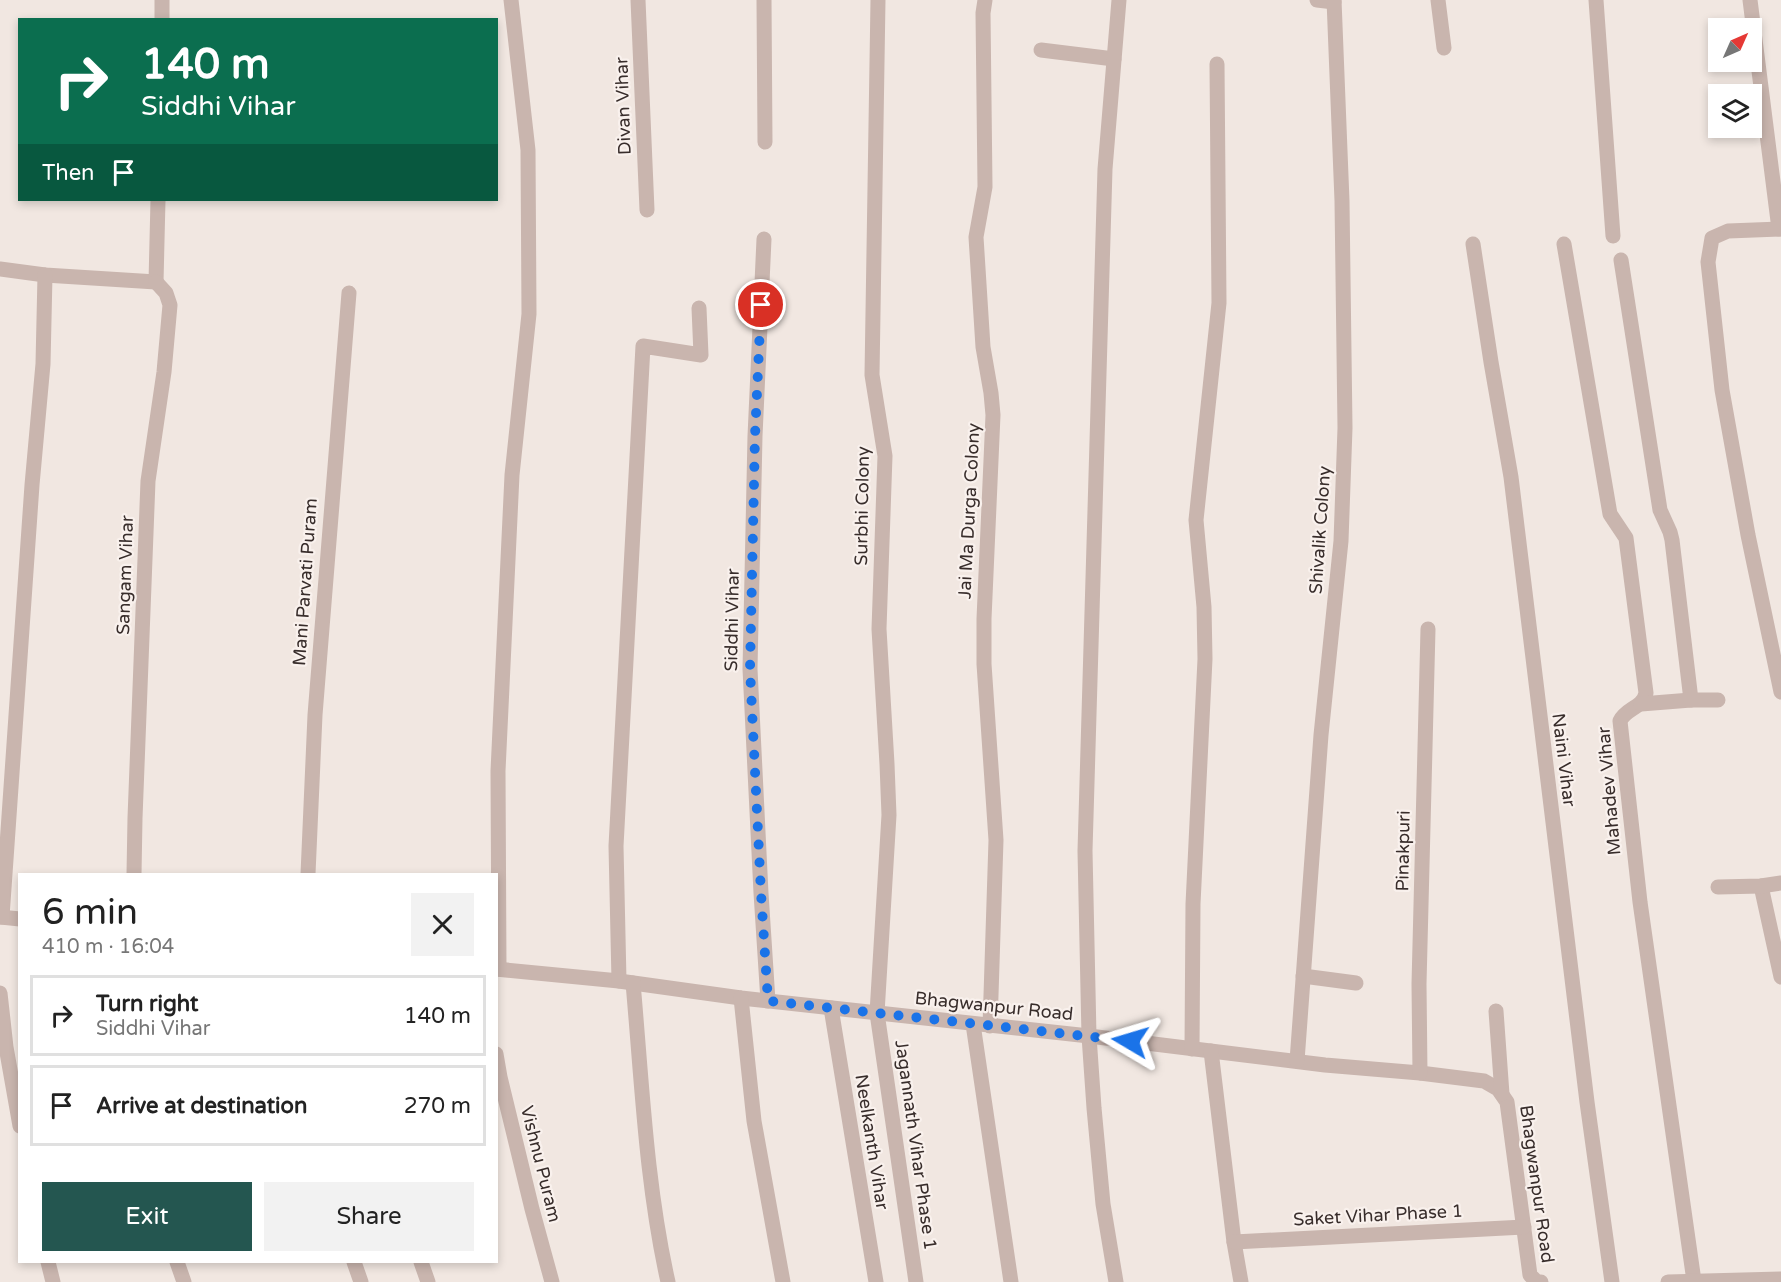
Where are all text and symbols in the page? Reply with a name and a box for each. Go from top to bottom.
north arrow [1708,18,1762,72]
map controls [1708,18,1762,138]
text: 140 m [141,39,270,90]
icon: right [42,42,120,120]
street label: Divan Vihar [610,57,636,155]
button: layers [1708,84,1762,138]
text: Siddhi Vihar [141,90,296,123]
icon: arrive [107,156,140,189]
text: Then [42,160,95,186]
pin [735,279,786,330]
icon: arrive [744,288,777,321]
street label: Jai Ma Durga Colony [953,422,985,599]
street label: Surbhi Colony [850,446,874,566]
street label: Shivalik Colony [1305,465,1335,595]
street label: Mani Parvati Puram [288,497,322,667]
street label: Sangam Vihar [112,515,138,635]
street label: Siddhi Vihar [720,568,744,672]
street label: Naini Vihar [1547,712,1581,808]
street label: Mahadev Vihar [1592,726,1626,856]
street label: Pinakpuri [1391,810,1415,892]
text: 6 min [42,891,138,934]
button: close [411,893,474,956]
text: 410 m · 16:04 [42,935,174,959]
street label: Bhagwanpur Road [914,987,1074,1025]
text: Turn right [96,991,198,1017]
icon: right [45,999,78,1032]
text: 140 m [404,1003,471,1029]
position arrow [1098,1009,1162,1073]
text: Siddhi Vihar [96,1017,210,1041]
street label: Jagannath Vihar Phase 1 [890,1039,942,1251]
street label: Neelkanth Vihar [850,1073,894,1211]
icon: arrive [45,1089,78,1122]
text: Arrive at destination [96,1093,307,1119]
text: 270 m [404,1093,471,1119]
street label: Vishnu Puram [516,1103,566,1225]
street label: Bhagwanpur Road [1515,1104,1559,1264]
button: Exit [42,1182,252,1251]
button: Share [264,1182,474,1251]
street label: Saket Vihar Phase 1 [1293,1200,1463,1230]

